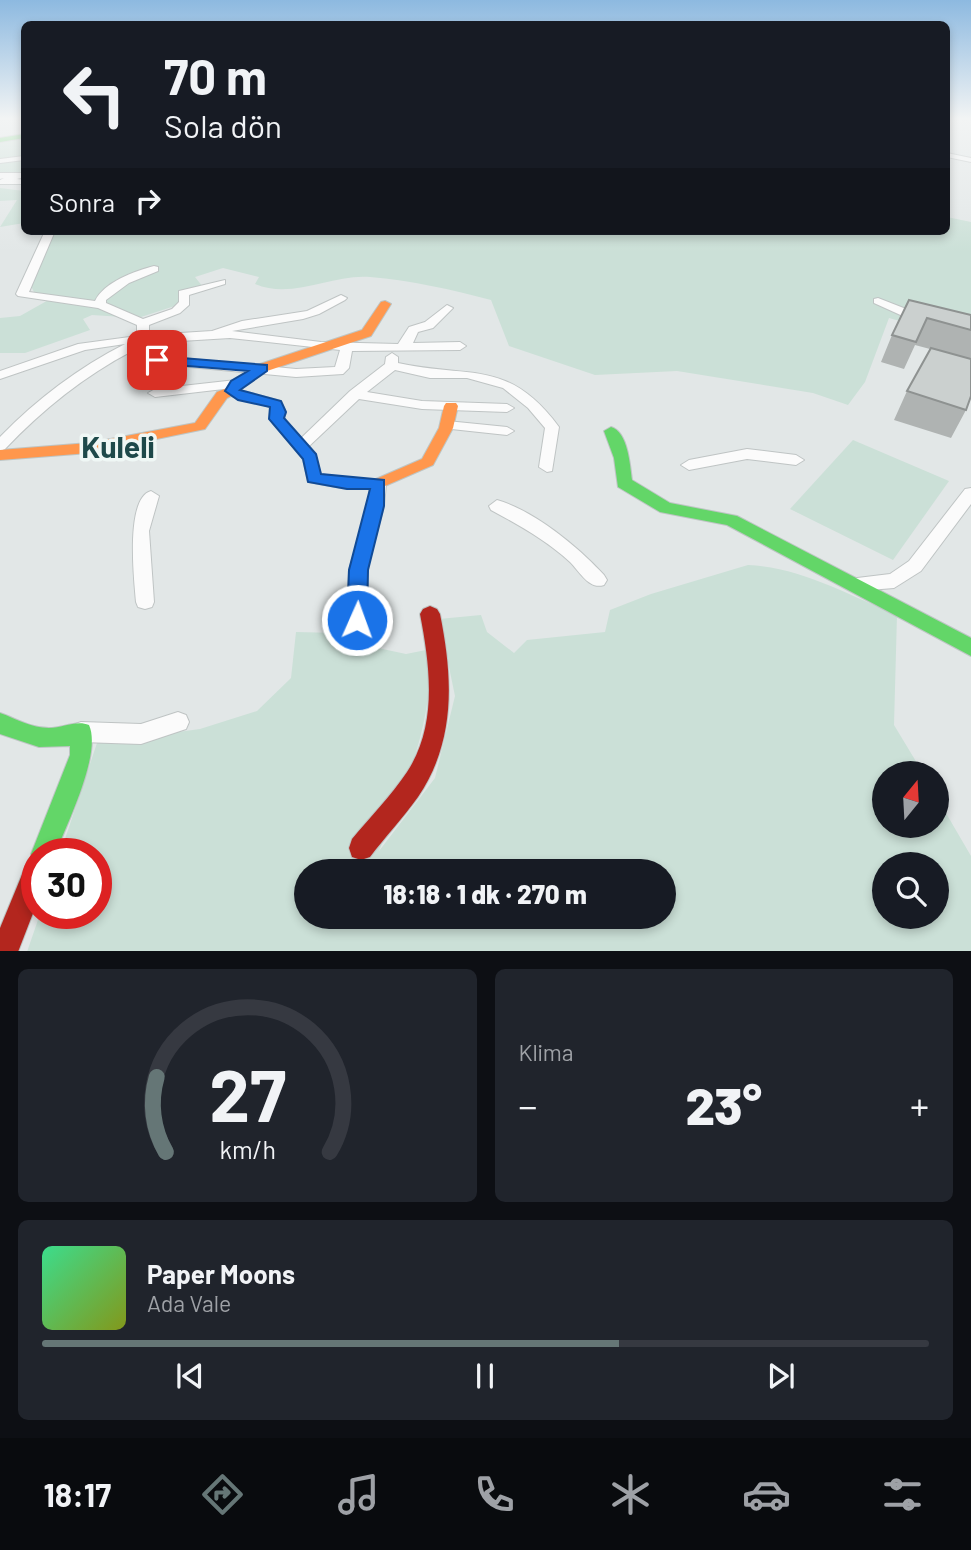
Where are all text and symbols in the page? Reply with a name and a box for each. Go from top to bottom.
text: 70 m [164,46,267,105]
icon: left [49,49,140,140]
text: Sola dön [164,106,282,144]
icon: right [129,182,167,220]
text: Sonra [49,186,115,217]
pin [127,330,187,390]
icon: arrive [138,341,176,379]
district label: Kuleli [81,428,155,464]
position arrow [320,583,394,657]
north arrow [872,761,948,838]
map controls [872,761,949,929]
speed limit sign: 30 [21,838,112,929]
button: search [872,852,949,929]
text: 18:18 · 1 dk · 270 m [383,878,587,909]
text: Klima [519,1038,574,1066]
text: 27 [209,1049,286,1137]
text: 23° [685,1073,762,1135]
text: − [519,1082,538,1128]
text: + [910,1082,929,1128]
text: km/h [219,1133,276,1163]
text: Paper Moons [147,1258,295,1289]
text: Ada Vale [147,1289,231,1317]
icon: previous [171,1357,209,1395]
icon: pause [466,1357,504,1395]
icon: next [762,1357,800,1395]
icon: directions [198,1470,247,1519]
icon: music [334,1470,383,1519]
icon: phone [470,1470,519,1519]
icon: climate [606,1470,655,1519]
icon: car [742,1470,791,1519]
icon: filters [878,1470,927,1519]
text: 18:17 [44,1475,111,1513]

